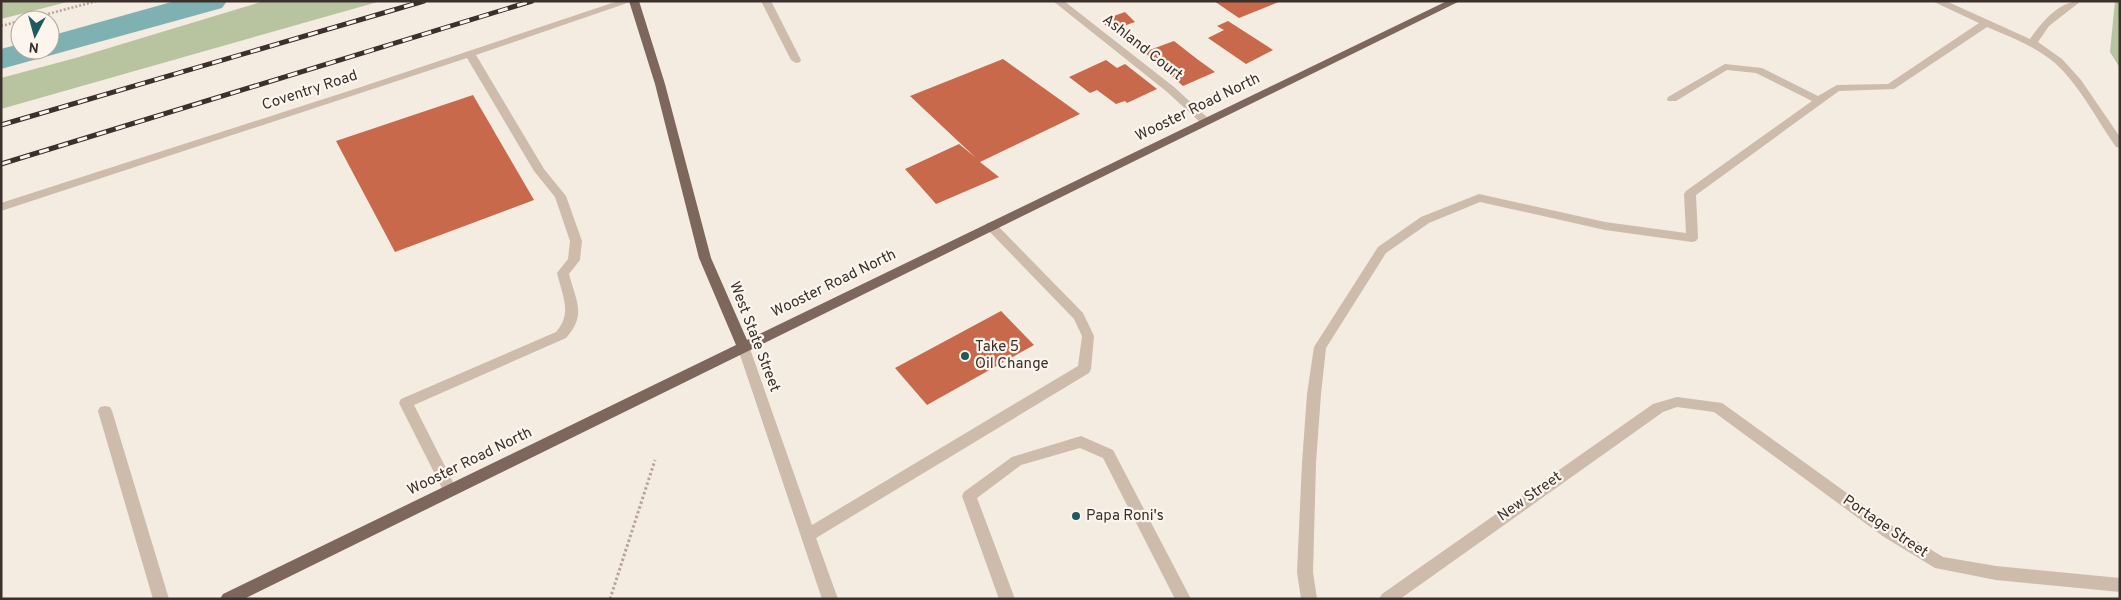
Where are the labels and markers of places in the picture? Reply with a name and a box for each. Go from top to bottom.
place label: Take 5 Oil Change [975,338,1049,374]
marker: Take 5 Oil Change [959,350,971,362]
place label: Papa Roni's [1086,507,1164,526]
marker: Papa Roni's [1070,510,1082,522]

